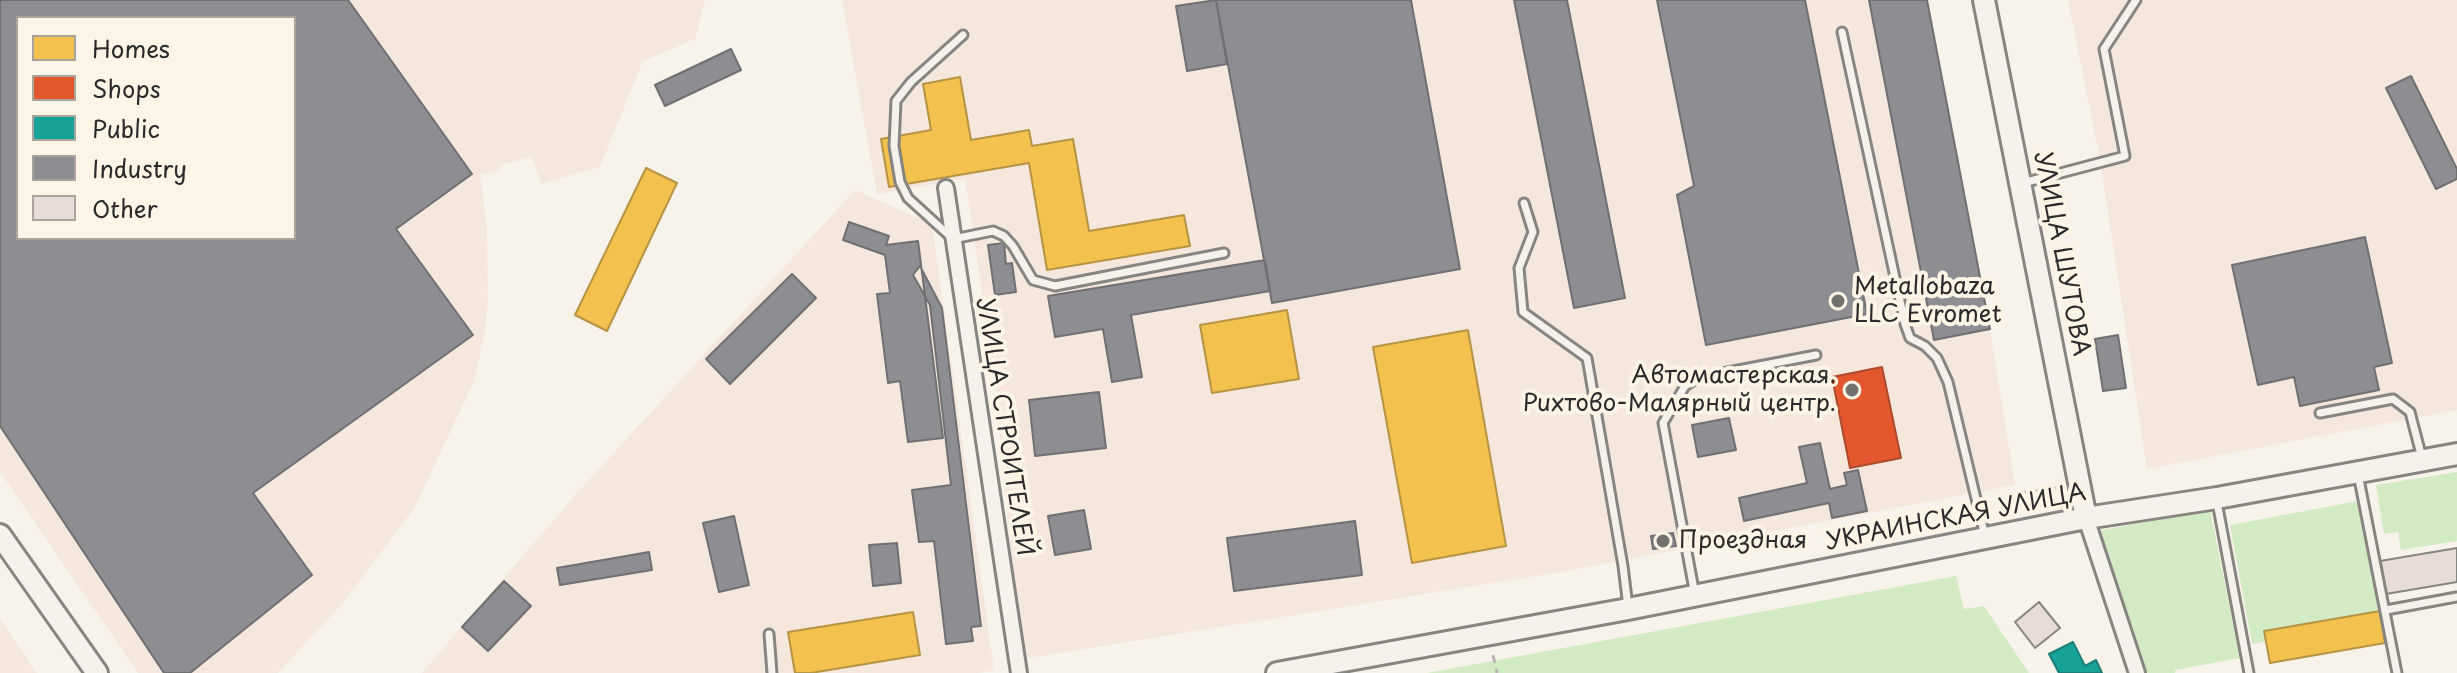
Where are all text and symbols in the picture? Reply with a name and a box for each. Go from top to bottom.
legend [16,16,296,240]
text: Homes [92,30,170,66]
text: Shops [92,70,161,106]
text: Public [92,110,160,146]
street label: УЛИЦА ШУТОВА [2027,149,2095,359]
text: Industry [92,150,187,186]
text: Other [92,190,158,226]
place label: Metallobaza LLC Evromet [1854,273,2002,329]
marker: Metallobaza LLC Evromet [1829,292,1847,310]
street label: УЛИЦА СТРОИТЕЛЕЙ [969,296,1039,558]
place label: Автомастерская. Рихтово-Малярный центр. [1523,362,1836,418]
marker: Автомастерская. Рихтово-Малярный центр. [1843,381,1861,399]
street label: УКРАИНСКАЯ УЛИЦА [1824,479,2088,557]
place label: Проездная [1679,527,1807,555]
marker: Проездная [1654,532,1672,550]

